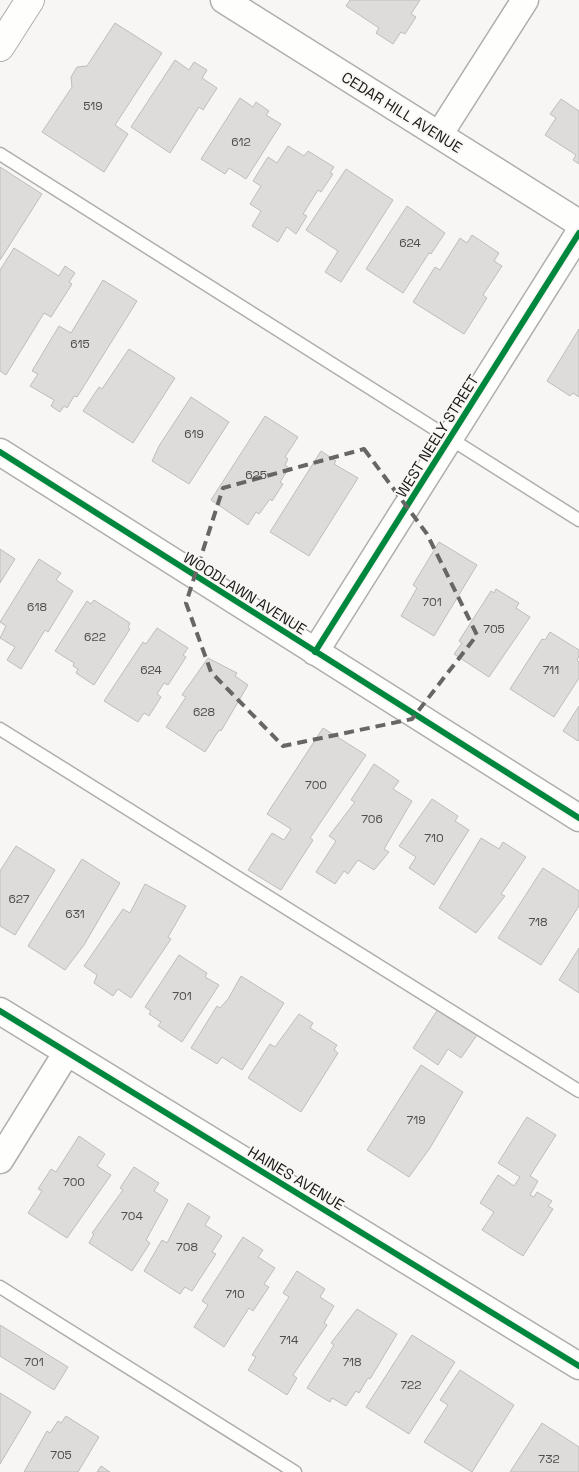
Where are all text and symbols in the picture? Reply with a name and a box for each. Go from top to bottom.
street label: CEDAR HILL AVENUE [338,67,466,157]
house number: 519 [83,98,103,114]
house number: 612 [231,134,251,150]
house number: 624 [399,235,421,251]
house number: 615 [70,336,90,352]
street label: WEST NEELY STREET [391,371,483,501]
house number: 619 [184,426,204,442]
house number: 625 [245,467,267,483]
street label: WOODLAWN AVENUE [180,547,310,639]
house number: 701 [422,594,442,610]
house number: 618 [27,599,47,615]
house number: 705 [483,621,505,637]
house number: 622 [84,629,106,645]
house number: 624 [140,662,162,678]
house number: 711 [543,662,559,678]
house number: 628 [193,704,215,720]
house number: 700 [305,777,327,793]
house number: 706 [361,811,383,827]
house number: 710 [424,830,444,846]
house number: 627 [8,891,30,907]
house number: 631 [65,906,85,922]
house number: 718 [528,914,548,930]
house number: 701 [172,988,192,1004]
house number: 719 [406,1112,426,1128]
street label: HAINES AVENUE [244,1142,348,1214]
house number: 700 [63,1174,85,1190]
house number: 704 [121,1208,143,1224]
house number: 708 [176,1239,198,1255]
house number: 710 [225,1286,245,1302]
house number: 714 [279,1332,299,1348]
house number: 701 [24,1354,44,1370]
house number: 718 [342,1354,362,1370]
house number: 722 [400,1377,422,1393]
house number: 705 [50,1447,72,1463]
house number: 732 [538,1451,560,1467]

